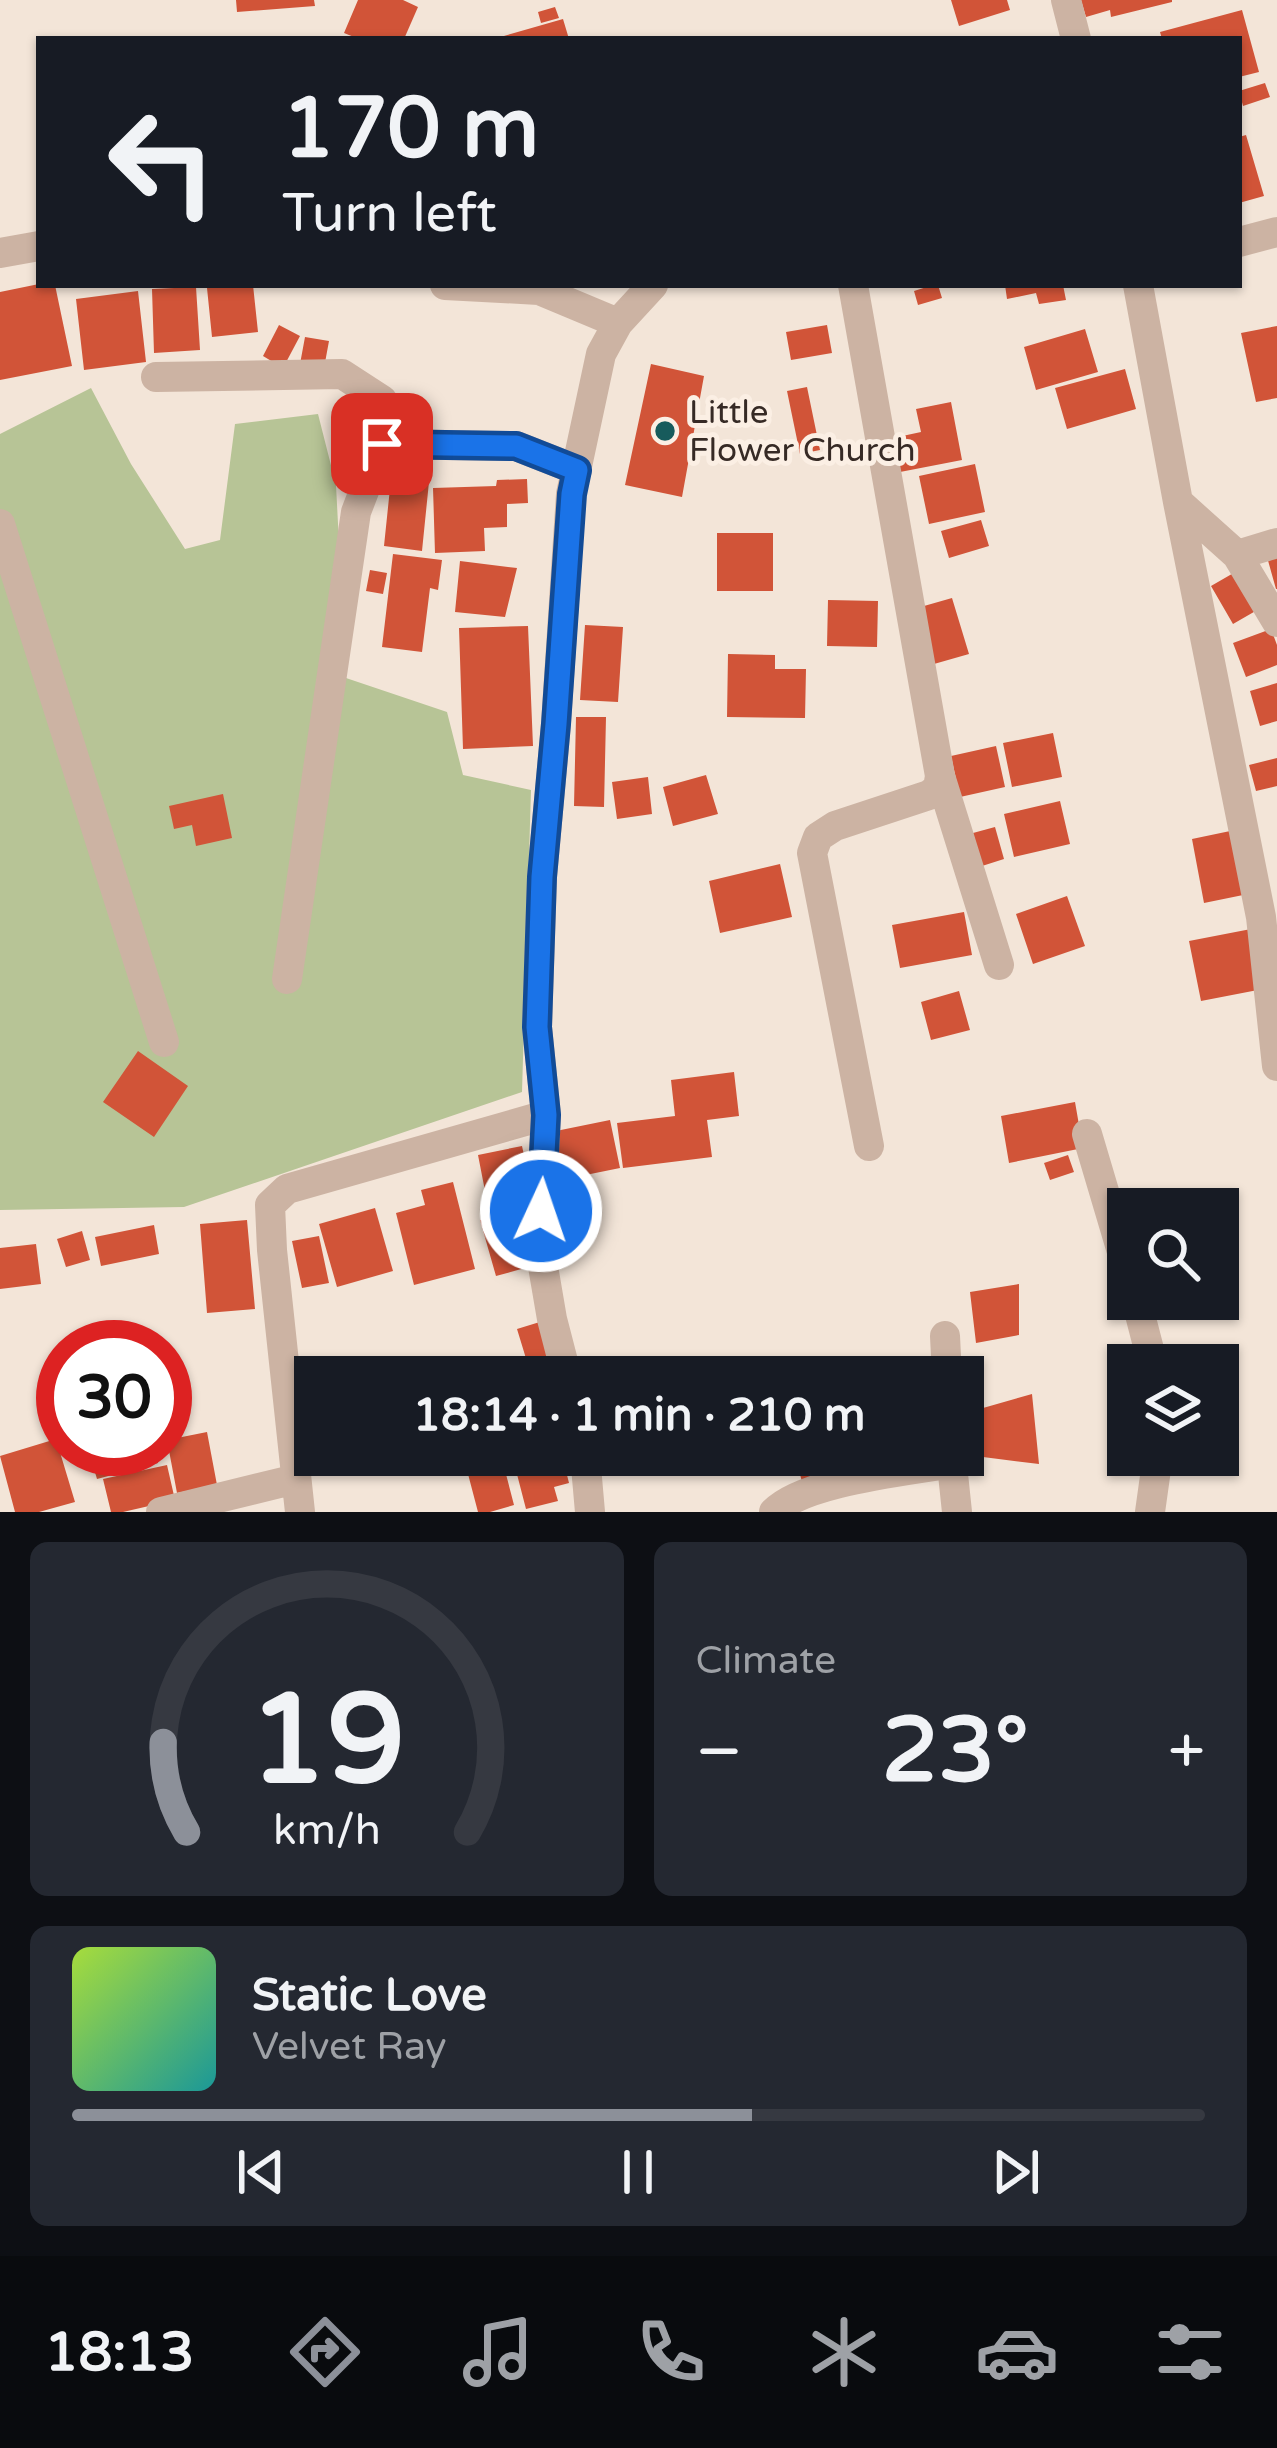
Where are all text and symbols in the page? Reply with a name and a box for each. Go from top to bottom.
text: 170 m [282,79,539,180]
icon: left [84,84,240,240]
text: Turn left [282,181,497,246]
pin [331,393,433,495]
place label: Little Flower Church [689,393,916,470]
icon: arrive [349,411,415,477]
marker: Little Flower Church [652,418,678,444]
position arrow [478,1148,604,1274]
map controls [1107,1188,1239,1476]
button: search [1107,1188,1239,1320]
speed limit sign: 30 [36,1320,192,1476]
button: layers [1107,1344,1239,1476]
text: 18:14 · 1 min · 210 m [413,1389,865,1443]
text: Climate [696,1637,836,1684]
text: 19 [248,1666,405,1817]
text: 23° [882,1697,1029,1806]
text: − [696,1712,743,1792]
text: + [1168,1712,1205,1792]
text: km/h [273,1805,381,1856]
text: Static Love [252,1969,487,2023]
text: Velvet Ray [252,2023,447,2070]
icon: previous [228,2139,294,2205]
icon: pause [605,2139,671,2205]
icon: next [983,2139,1049,2205]
icon: directions [283,2310,367,2394]
icon: music [456,2310,540,2394]
icon: phone [629,2310,713,2394]
icon: climate [802,2310,886,2394]
icon: car [975,2310,1059,2394]
icon: filters [1148,2310,1232,2394]
text: 18:13 [45,2320,194,2385]

